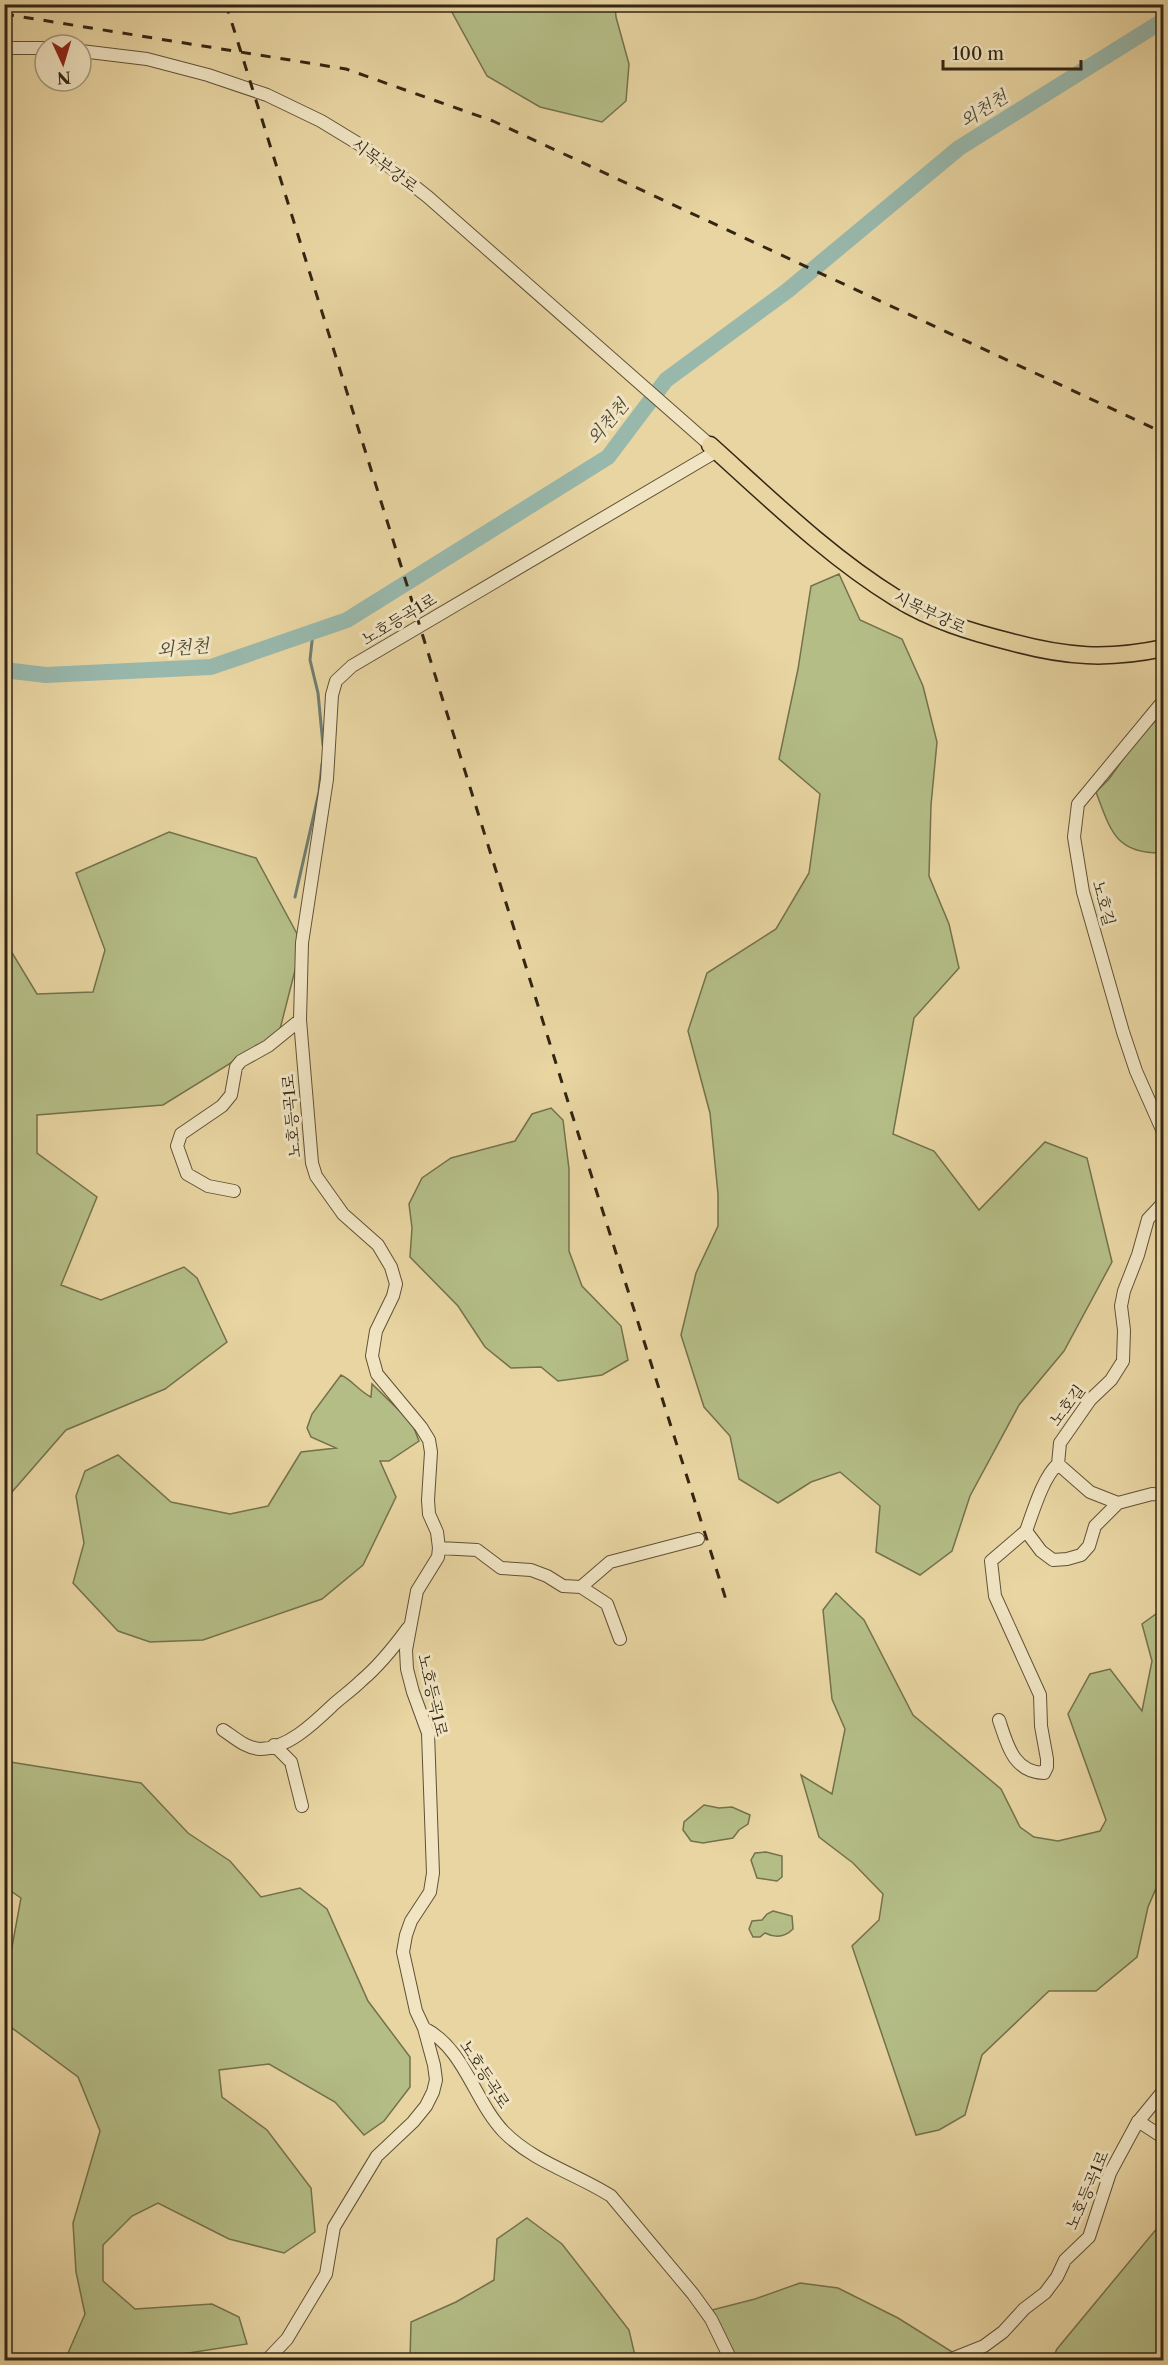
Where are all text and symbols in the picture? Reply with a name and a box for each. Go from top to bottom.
north arrow [33,33,93,93]
scale bar [943,33,1081,71]
text: 100 m [952,43,1004,65]
text: N [56,68,72,88]
water label: 외천천 [956,85,1013,132]
street label: 시목부강로 [348,134,422,197]
water label: 외천천 [583,394,634,449]
street label: 시목부강로 [891,587,970,638]
street label: 노호등곡1로 [358,589,441,649]
water label: 외천천 [156,635,212,661]
street label: 노호길 [1088,878,1120,928]
street label: 노호등곡1로 [277,1073,305,1159]
street label: 노호길 [1045,1380,1089,1430]
street label: 노호등곡1로 [414,1652,452,1739]
street label: 노호등곡로 [456,2036,515,2112]
street label: 노호등곡1로 [1061,2147,1113,2233]

